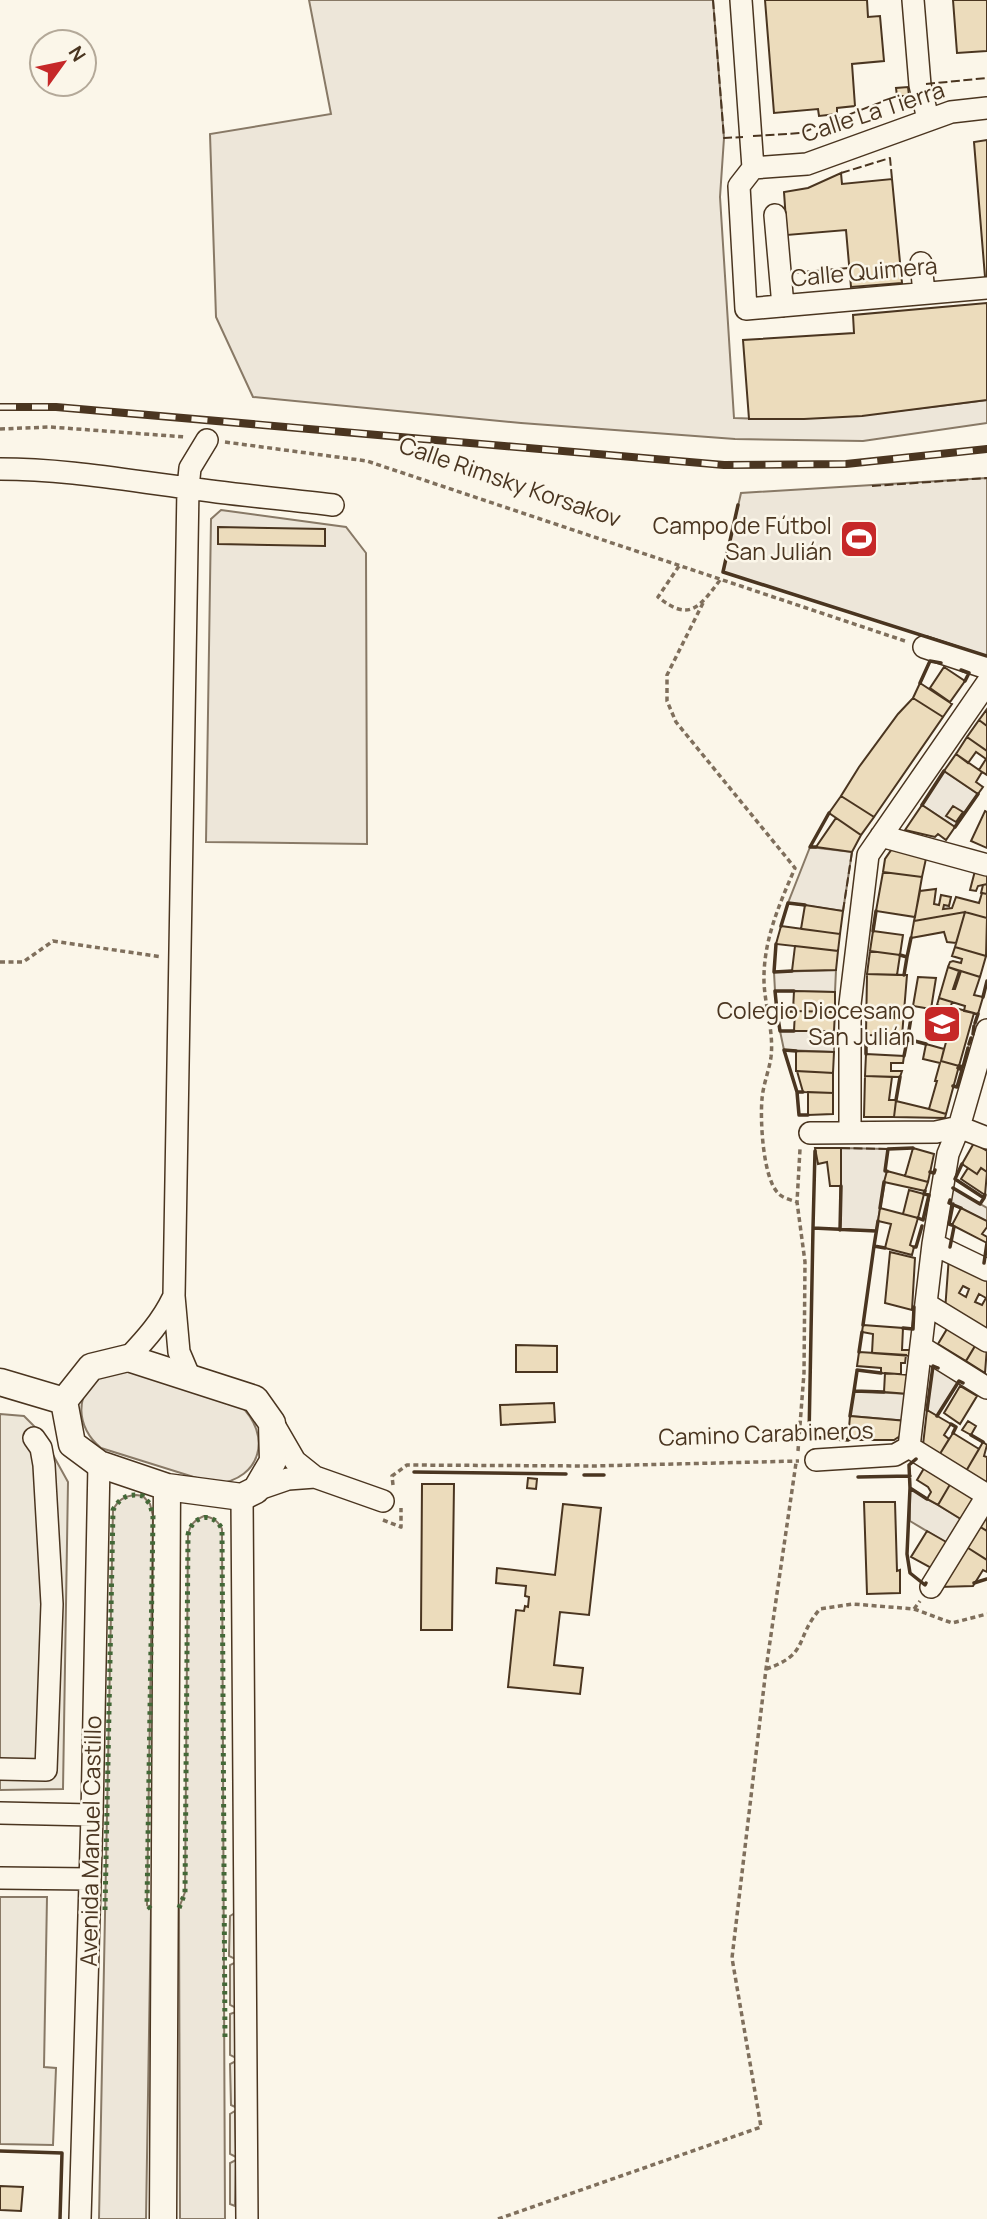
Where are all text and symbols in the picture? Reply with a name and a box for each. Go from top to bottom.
north arrow [28,28,98,98]
text: N [63,41,92,67]
street label: Calle La Tierra [797,73,948,149]
street label: Calle Quimera [789,249,939,293]
street label: Calle Rimsky Korsakov [395,428,626,534]
place label: Campo de Fútbol San Julián [653,509,832,567]
sports icon: Campo de Fútbol San Julián [838,518,880,560]
place label: Colegio Diocesano San Julián [717,994,915,1052]
school or university icon: Colegio Diocesano San Julián [921,1003,963,1045]
street label: Camino Carabineros [658,1413,874,1453]
street label: Avenida Manuel Castillo [72,1715,108,1967]

